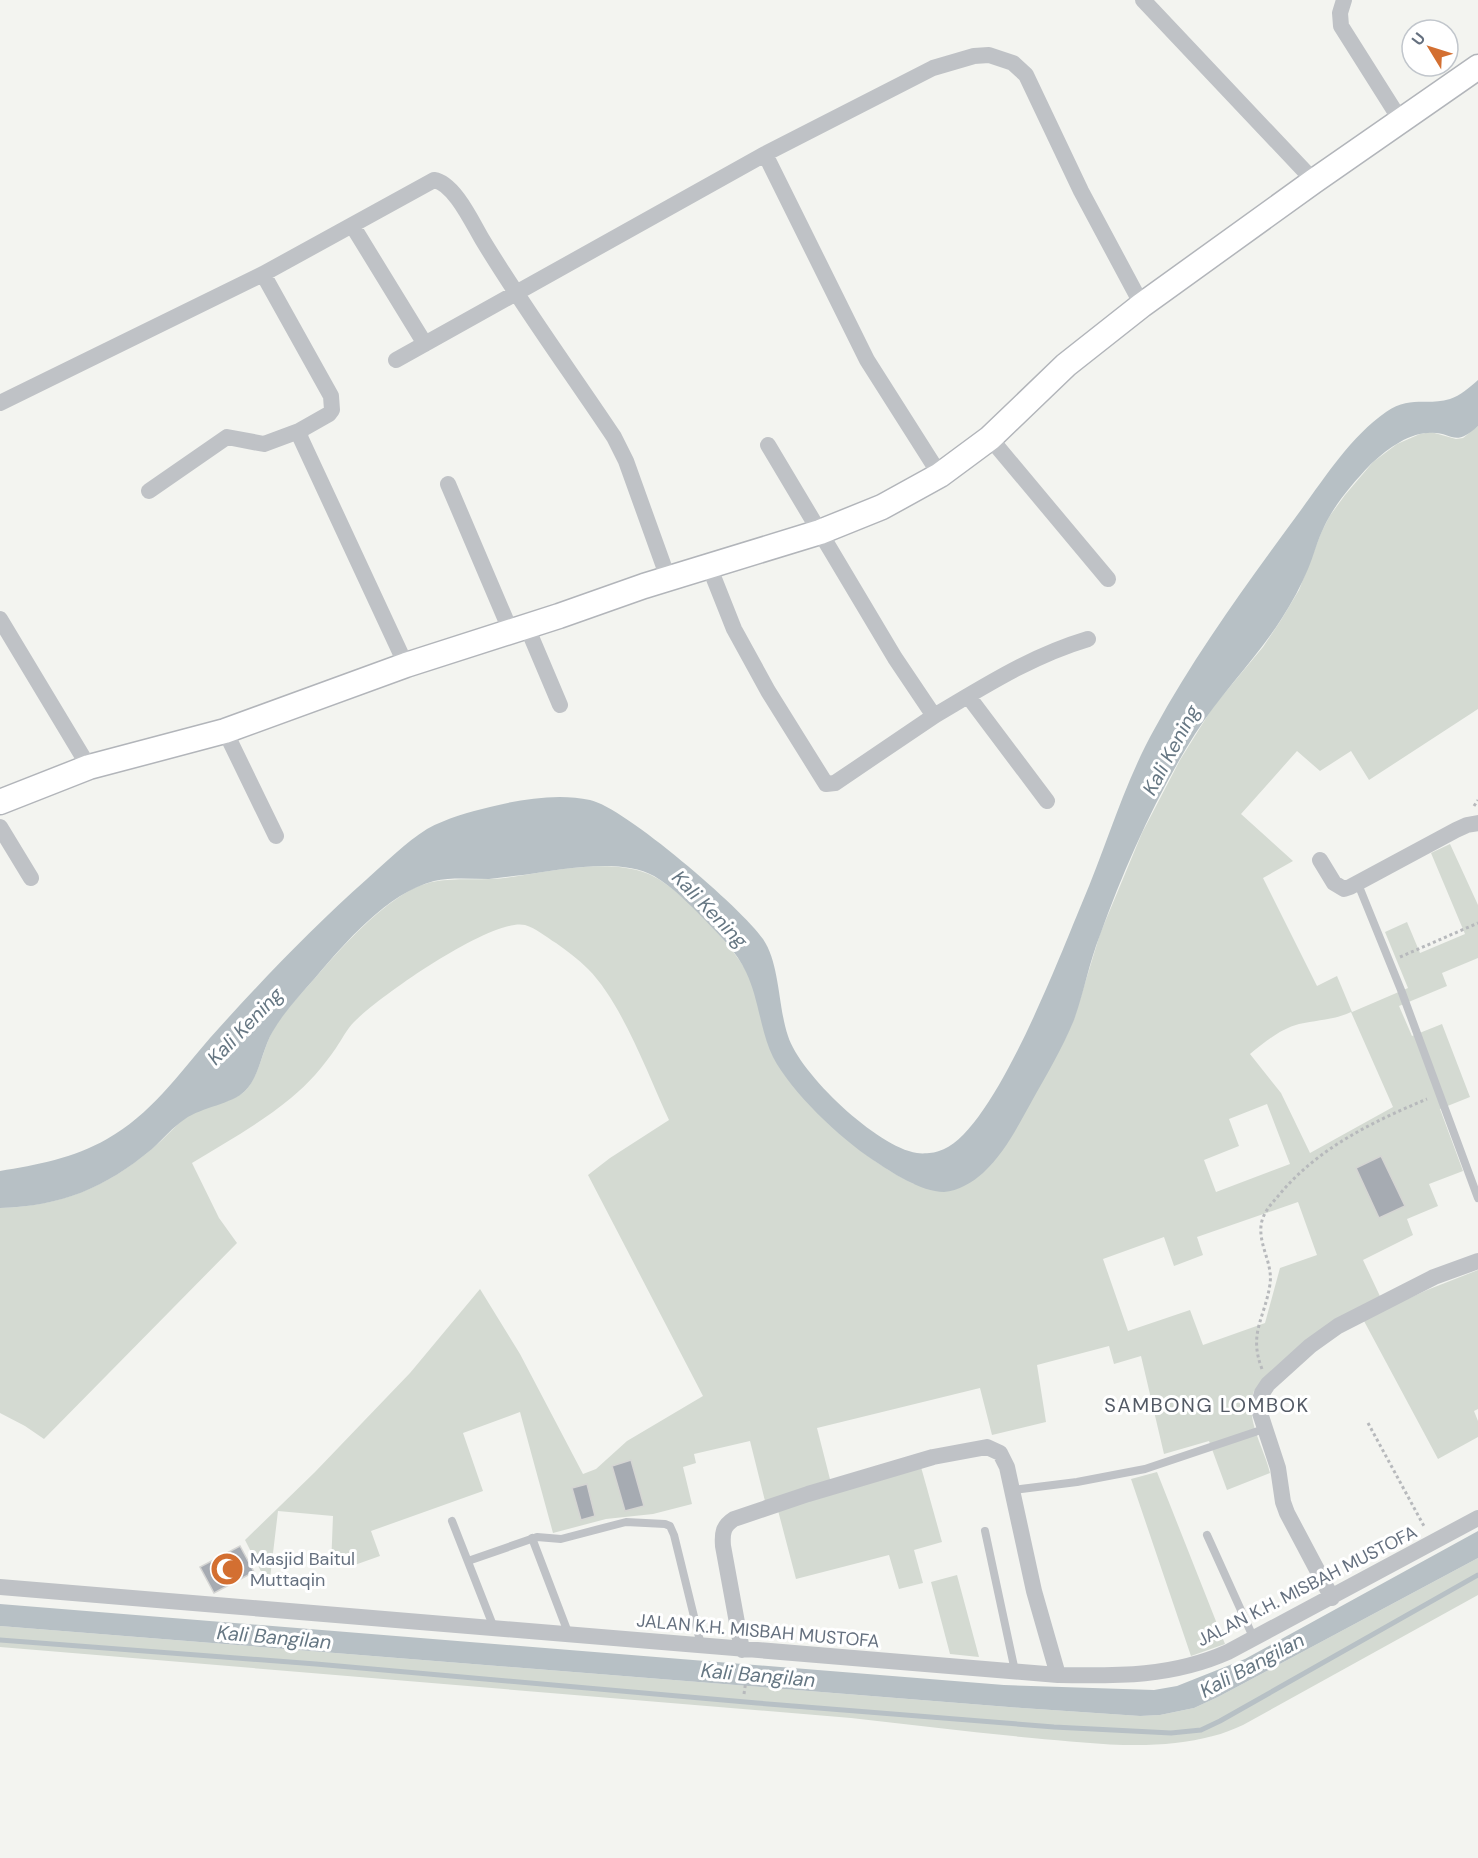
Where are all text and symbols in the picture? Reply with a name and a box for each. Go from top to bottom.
north arrow [1400,18,1460,78]
text: U [1407,28,1430,50]
water label: Kali Kening [1136,700,1206,800]
water label: Kali Kening [666,865,754,954]
water label: Kali Kening [201,981,289,1070]
district label: SAMBONG LOMBOK [1104,1392,1310,1418]
street label: JALAN K.H. MISBAH MUSTOFA [1193,1520,1421,1652]
place label: Masjid Baitul Muttaqin [250,1547,355,1592]
mosque icon: Masjid Baitul Muttaqin [209,1551,245,1587]
street label: JALAN K.H. MISBAH MUSTOFA [635,1608,881,1654]
water label: Kali Bangilan [216,1619,332,1655]
water label: Kali Bangilan [1195,1627,1309,1703]
water label: Kali Bangilan [700,1657,816,1693]

